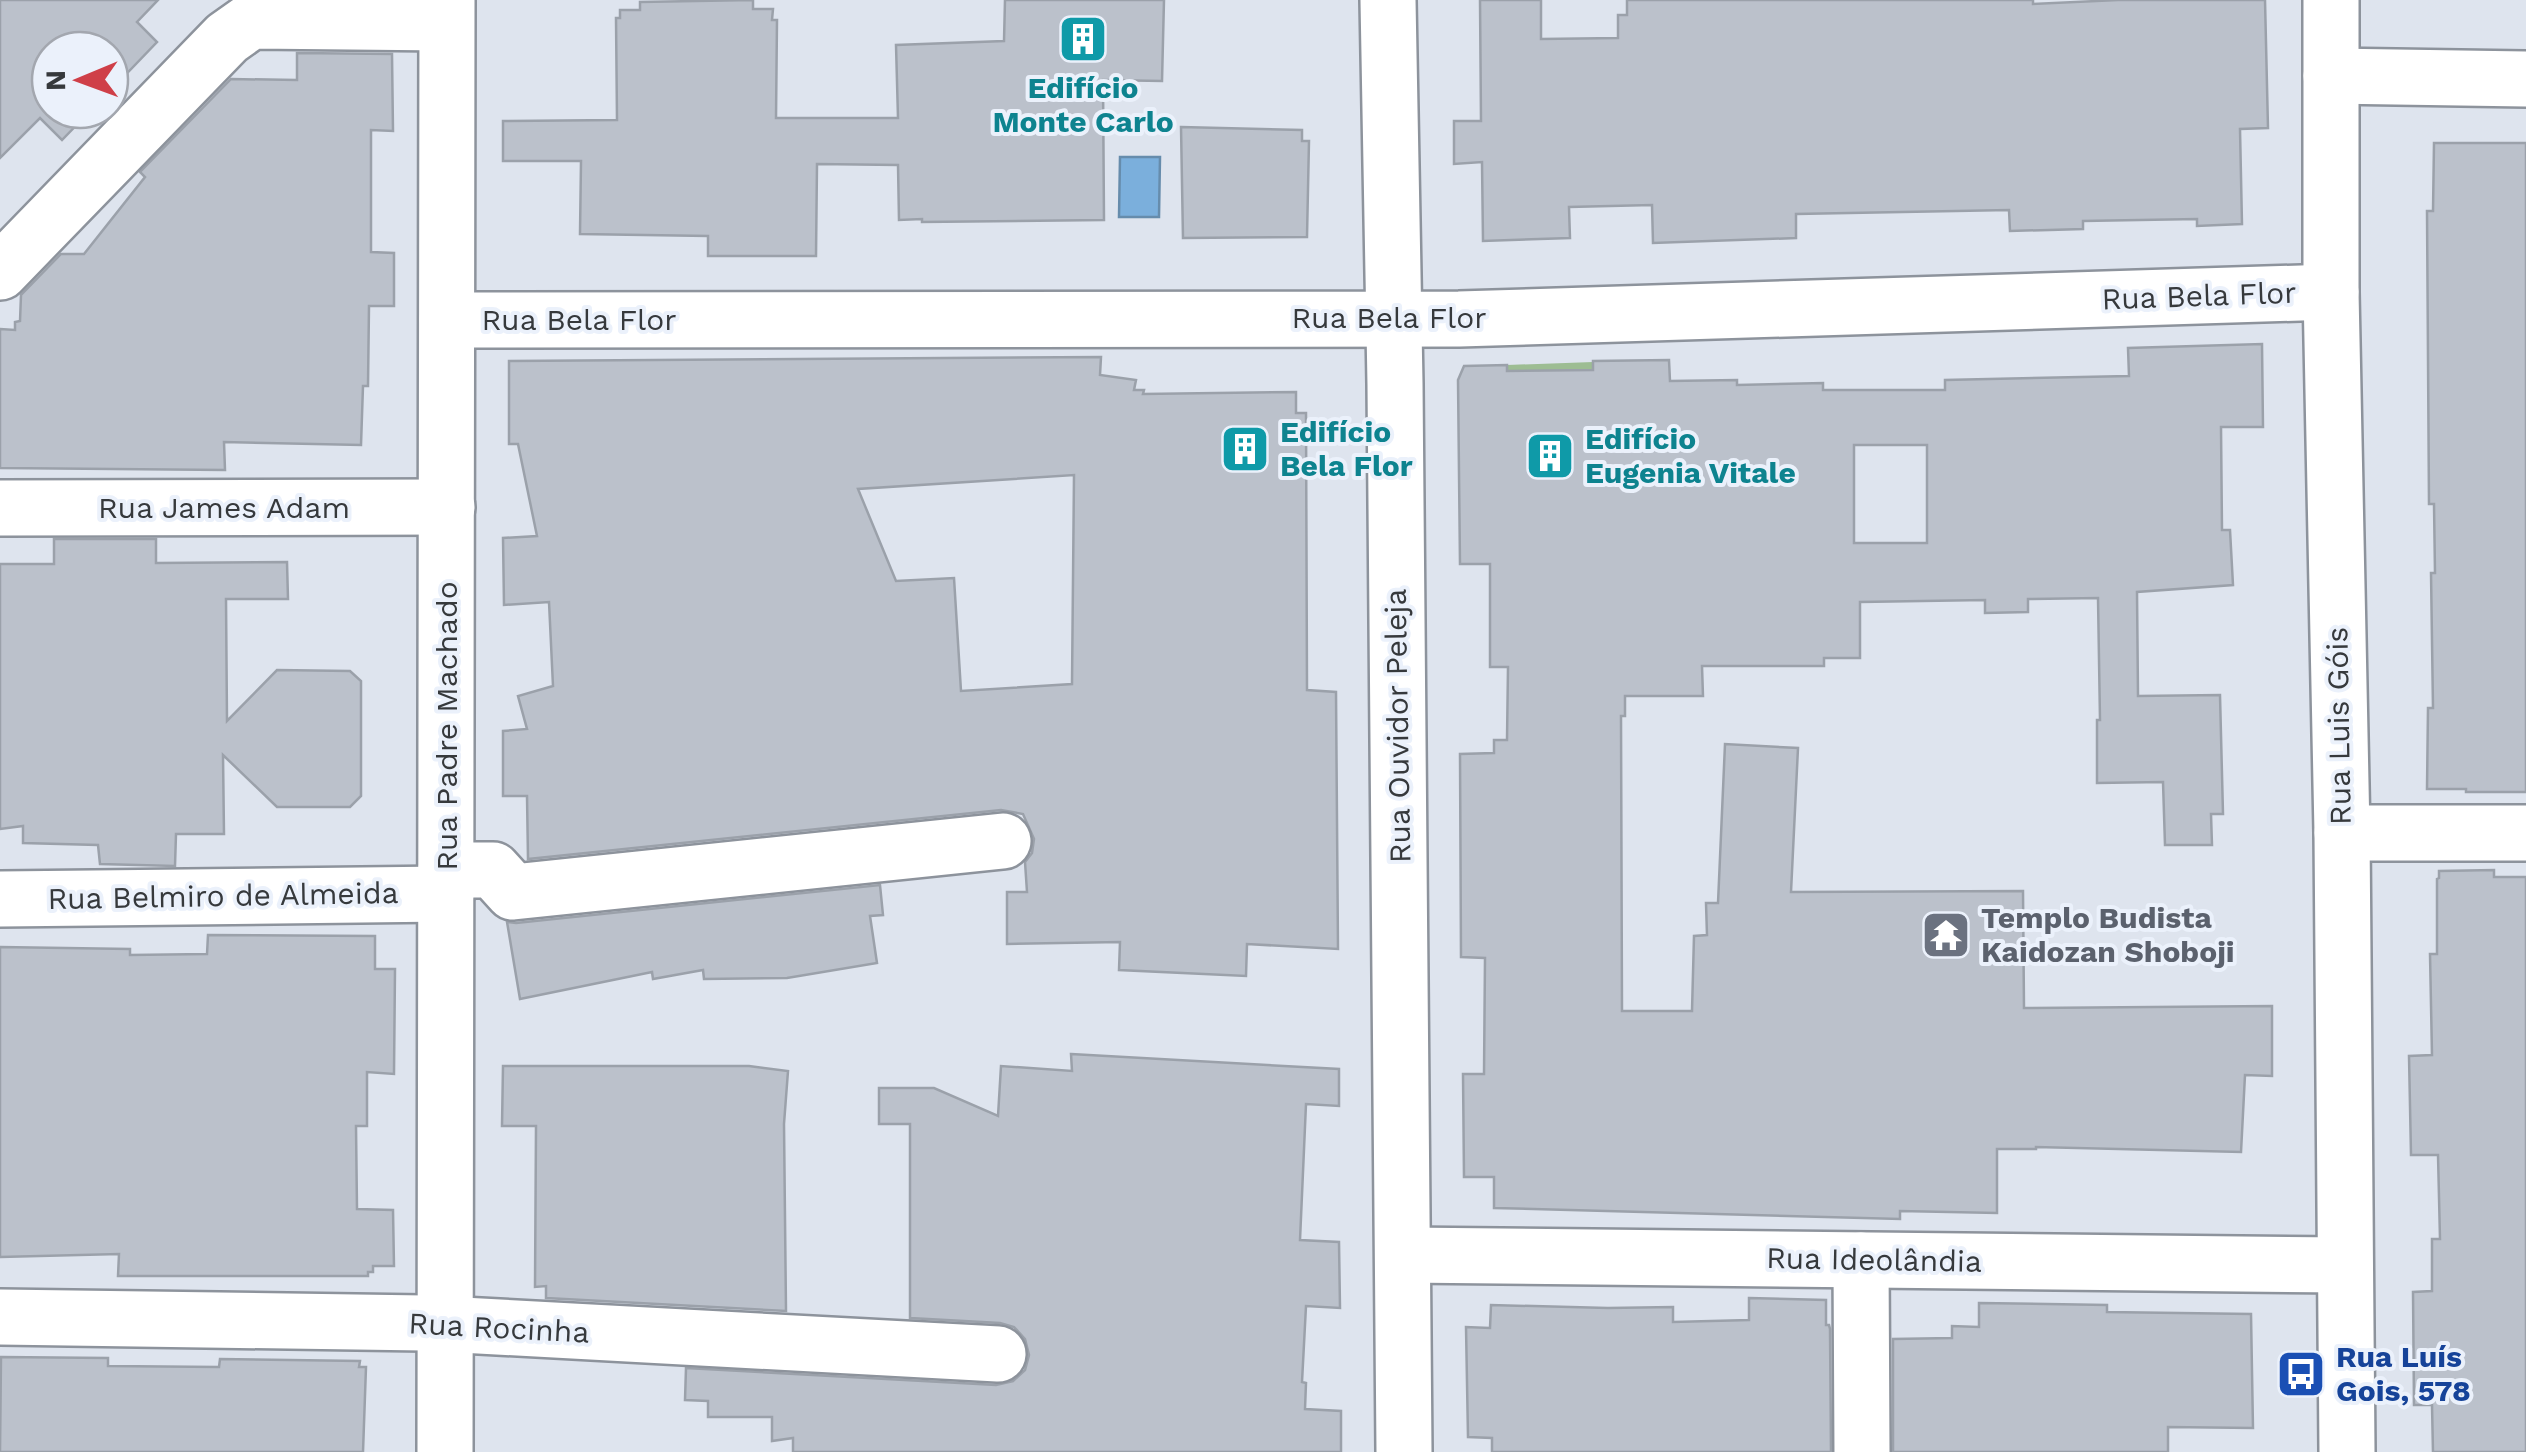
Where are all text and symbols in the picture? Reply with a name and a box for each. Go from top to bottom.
building icon: Edifício Monte Carlo [1057,13,1109,65]
north arrow [30,30,130,130]
text: N [39,70,72,91]
place label: Edifício Monte Carlo [992,70,1174,139]
street label: Rua Bela Flor [2101,275,2297,316]
street label: Rua Bela Flor [1292,300,1486,335]
street label: Rua Bela Flor [482,302,676,337]
place label: Edifício Bela Flor [1280,414,1413,483]
place label: Edifício Eugenia Vitale [1585,421,1796,490]
building icon: Edifício Bela Flor [1219,423,1271,475]
building icon: Edifício Eugenia Vitale [1524,430,1576,482]
street label: Rua James Adam [98,490,350,525]
street label: Rua Padre Machado [429,581,464,871]
street label: Rua Ouvidor Peleja [1378,588,1417,864]
street label: Rua Luis Góis [2319,627,2358,825]
street label: Rua Belmiro de Almeida [47,875,399,916]
place label: Templo Budista Kaidozan Shoboji [1981,900,2235,969]
temple icon: Templo Budista Kaidozan Shoboji [1920,909,1972,961]
street label: Rua Ideolândia [1766,1240,1982,1279]
street label: Rua Rocinha [408,1305,590,1350]
place label: Rua Luís Gois, 578 [2336,1339,2471,1408]
bus stop icon: Rua Luís Gois, 578 [2275,1348,2327,1400]

